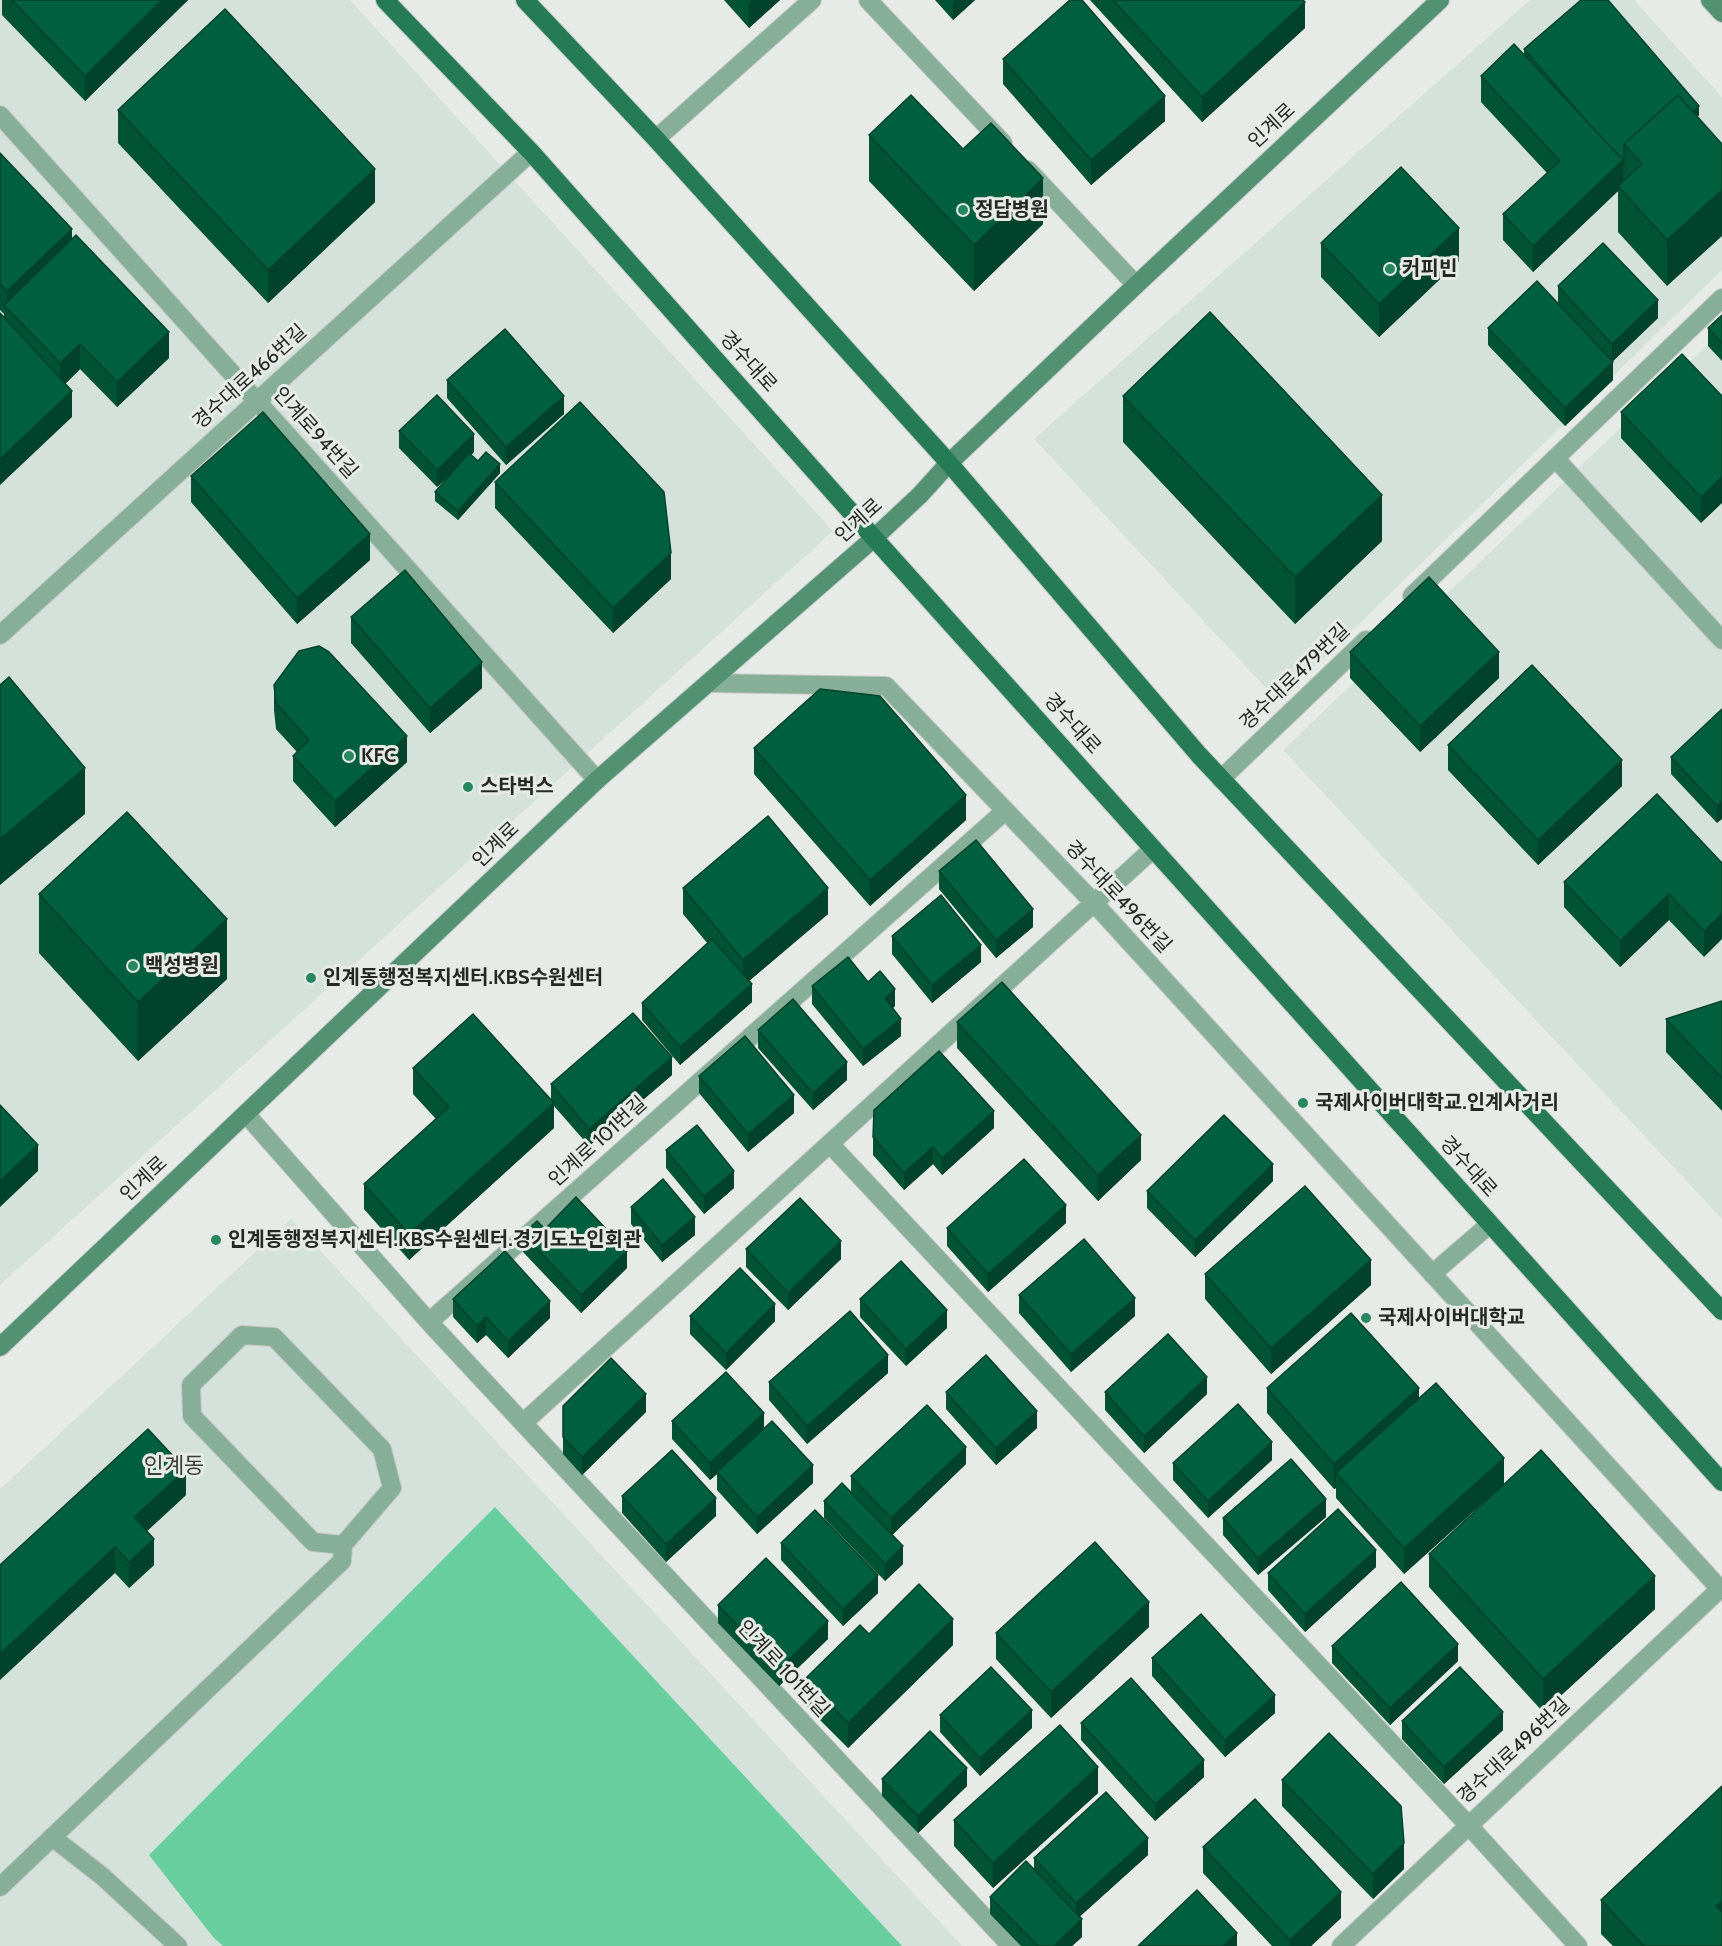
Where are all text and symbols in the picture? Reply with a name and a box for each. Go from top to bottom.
street label: 인계로 [1244,98,1300,154]
place label: 정답병원 [975,198,1049,222]
marker: 정답병원 [956,203,970,217]
place label: 커피빈 [1402,257,1457,281]
marker: 커피빈 [1383,262,1397,276]
street label: 경수대로466번길 [188,320,312,434]
street label: 경수대로 [714,327,782,397]
street label: 인계로94번길 [268,382,362,484]
street label: 인계로 [830,494,888,548]
street label: 경수대로479번길 [1235,619,1355,735]
street label: 경수대로 [1038,689,1106,759]
place label: KFC [361,744,396,768]
marker: KFC [342,749,356,763]
place label: 스타벅스 [480,775,554,799]
marker: 스타벅스 [461,780,475,794]
street label: 인계로 [468,817,524,873]
street label: 경수대로496번길 [1060,836,1176,958]
place label: 백성병원 [145,954,219,978]
marker: 백성병원 [126,959,140,973]
place label: 인계동행정복지센터.KBS수원센터 [323,966,603,990]
marker: 인계동행정복지센터.KBS수원센터 [304,971,318,985]
place label: 국제사이버대학교.인계사거리 [1315,1091,1559,1115]
street label: 인계로 101번길 [544,1092,652,1192]
marker: 국제사이버대학교.인계사거리 [1296,1096,1310,1110]
street label: 경수대로 [1434,1132,1502,1202]
street label: 인계로 [116,1151,172,1207]
place label: 인계동행정복지센터.KBS수원센터.경기도노인회관 [228,1228,642,1252]
marker: 인계동행정복지센터.KBS수원센터.경기도노인회관 [209,1233,223,1247]
place label: 국제사이버대학교 [1378,1306,1525,1330]
marker: 국제사이버대학교 [1359,1311,1373,1325]
district label: 인계동 [144,1454,204,1480]
street label: 인계로 101번길 [732,1616,834,1722]
street label: 경수대로496번길 [1453,1693,1575,1809]

